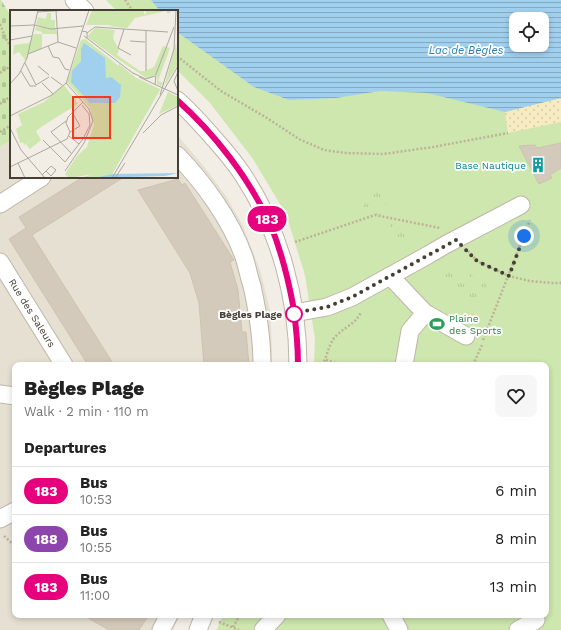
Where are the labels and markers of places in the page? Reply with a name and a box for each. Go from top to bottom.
building icon: Base Nautique [529,156,547,174]
place label: Base Nautique [455,160,526,171]
marker: Bègles Plage [285,305,303,323]
place label: Bègles Plage [219,309,282,320]
place label: Plaine des Sports [449,313,502,336]
sports icon: Plaine des Sports [428,315,446,333]

